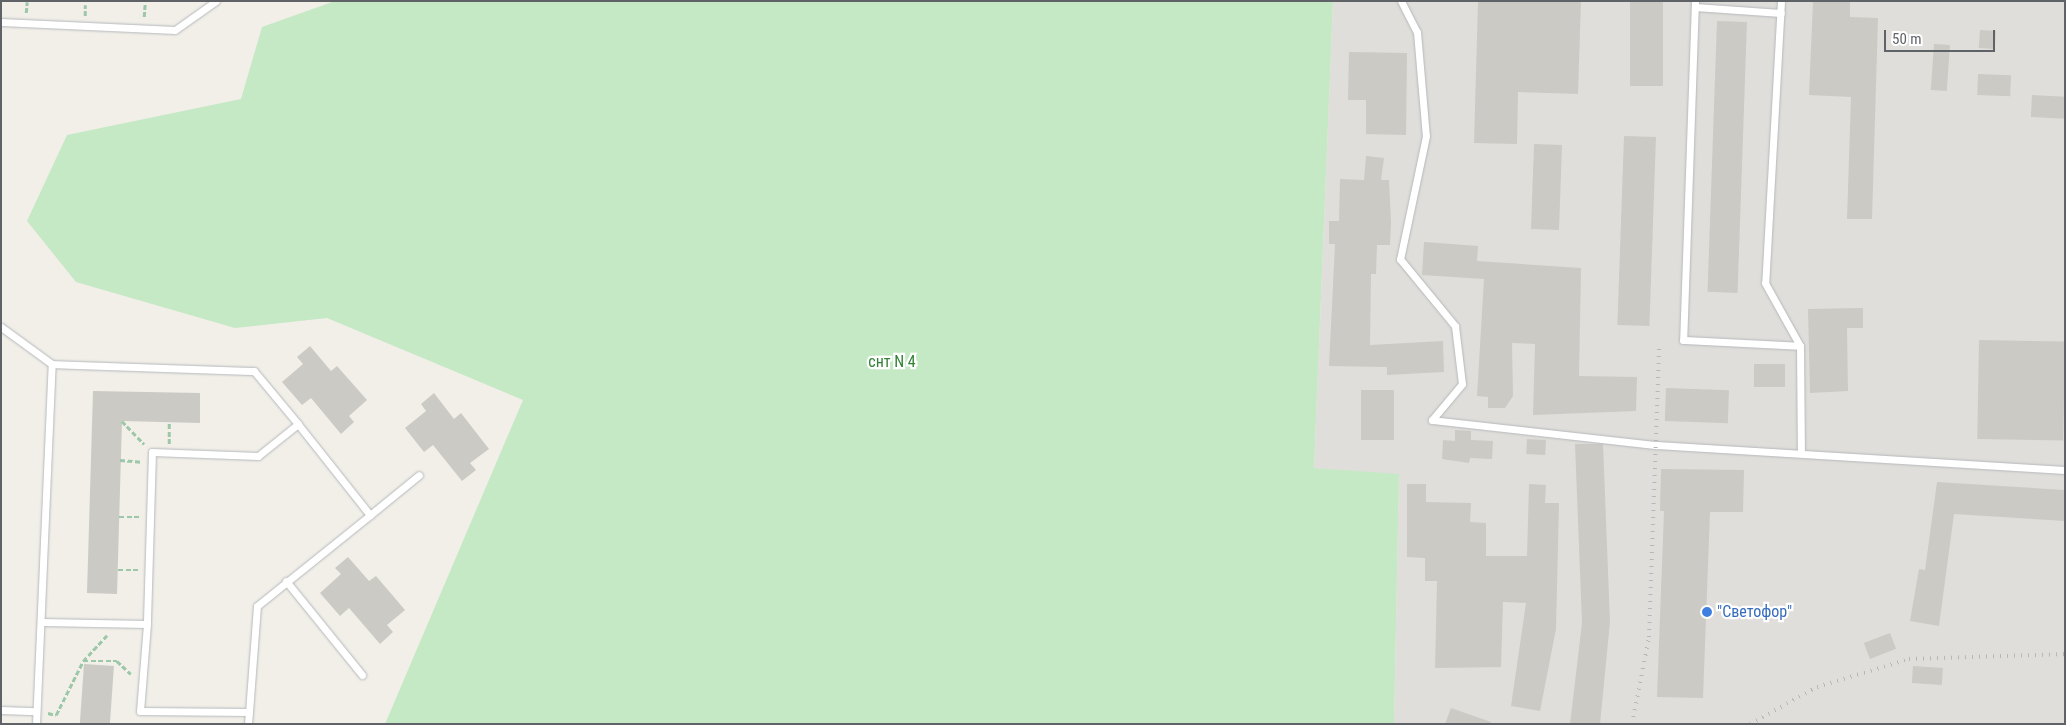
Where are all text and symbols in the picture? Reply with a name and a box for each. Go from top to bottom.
scale bar [1886,20,1997,52]
text: 50 m [1892,30,1922,48]
park label: снт N 4 [868,352,916,372]
place label: "Светофор" [1717,602,1792,622]
marker: "Светофор" [1701,606,1713,618]

